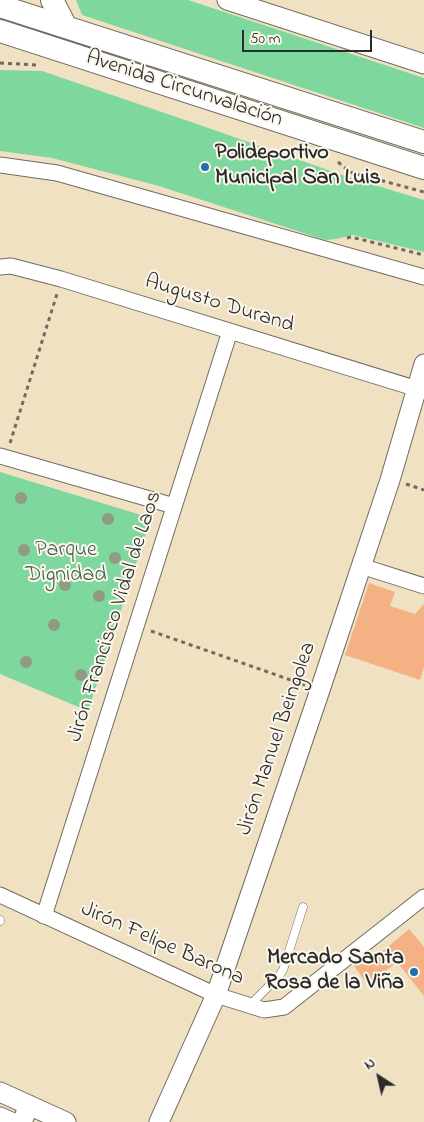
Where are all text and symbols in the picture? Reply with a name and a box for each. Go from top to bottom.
scale bar [244,20,374,52]
text: 50 m [250,28,280,50]
street label: Avenida Circunvalación [82,46,286,134]
place label: Polideportivo Municipal San Luis [215,141,381,192]
marker: Polideportivo Municipal San Luis [199,161,211,173]
street label: Augusto Durand [141,270,297,340]
street label: Jirón Francisco Vidal de Laos [63,488,169,746]
park label: Parque Dignidad [25,538,107,590]
street label: Jirón Manuel Beingolea [233,639,323,839]
street label: Jirón Felipe Barona [76,897,248,993]
place label: Mercado Santa Rosa de la Viña [265,946,404,998]
marker: Mercado Santa Rosa de la Viña [408,966,420,978]
north arrow [354,1052,404,1102]
text: N [360,1053,380,1076]

